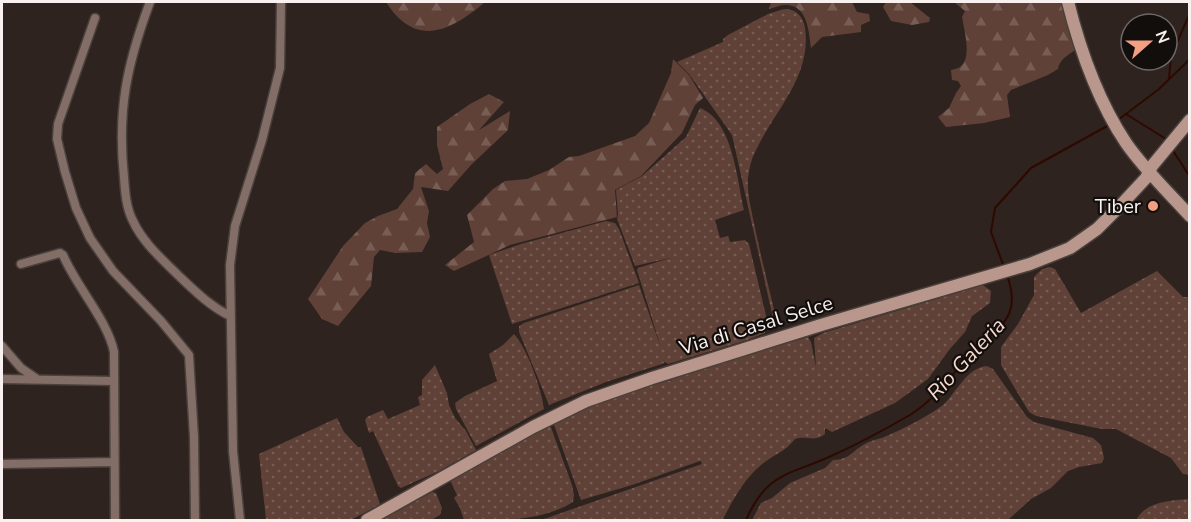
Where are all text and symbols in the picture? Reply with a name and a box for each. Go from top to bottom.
north arrow [1119,12,1179,72]
text: N [1150,27,1174,47]
place label: Tiber [1095,193,1141,220]
marker: Tiber [1146,199,1160,213]
street label: Via di Casal Selce [675,289,836,362]
water label: Rio Galeria [921,312,1011,406]

